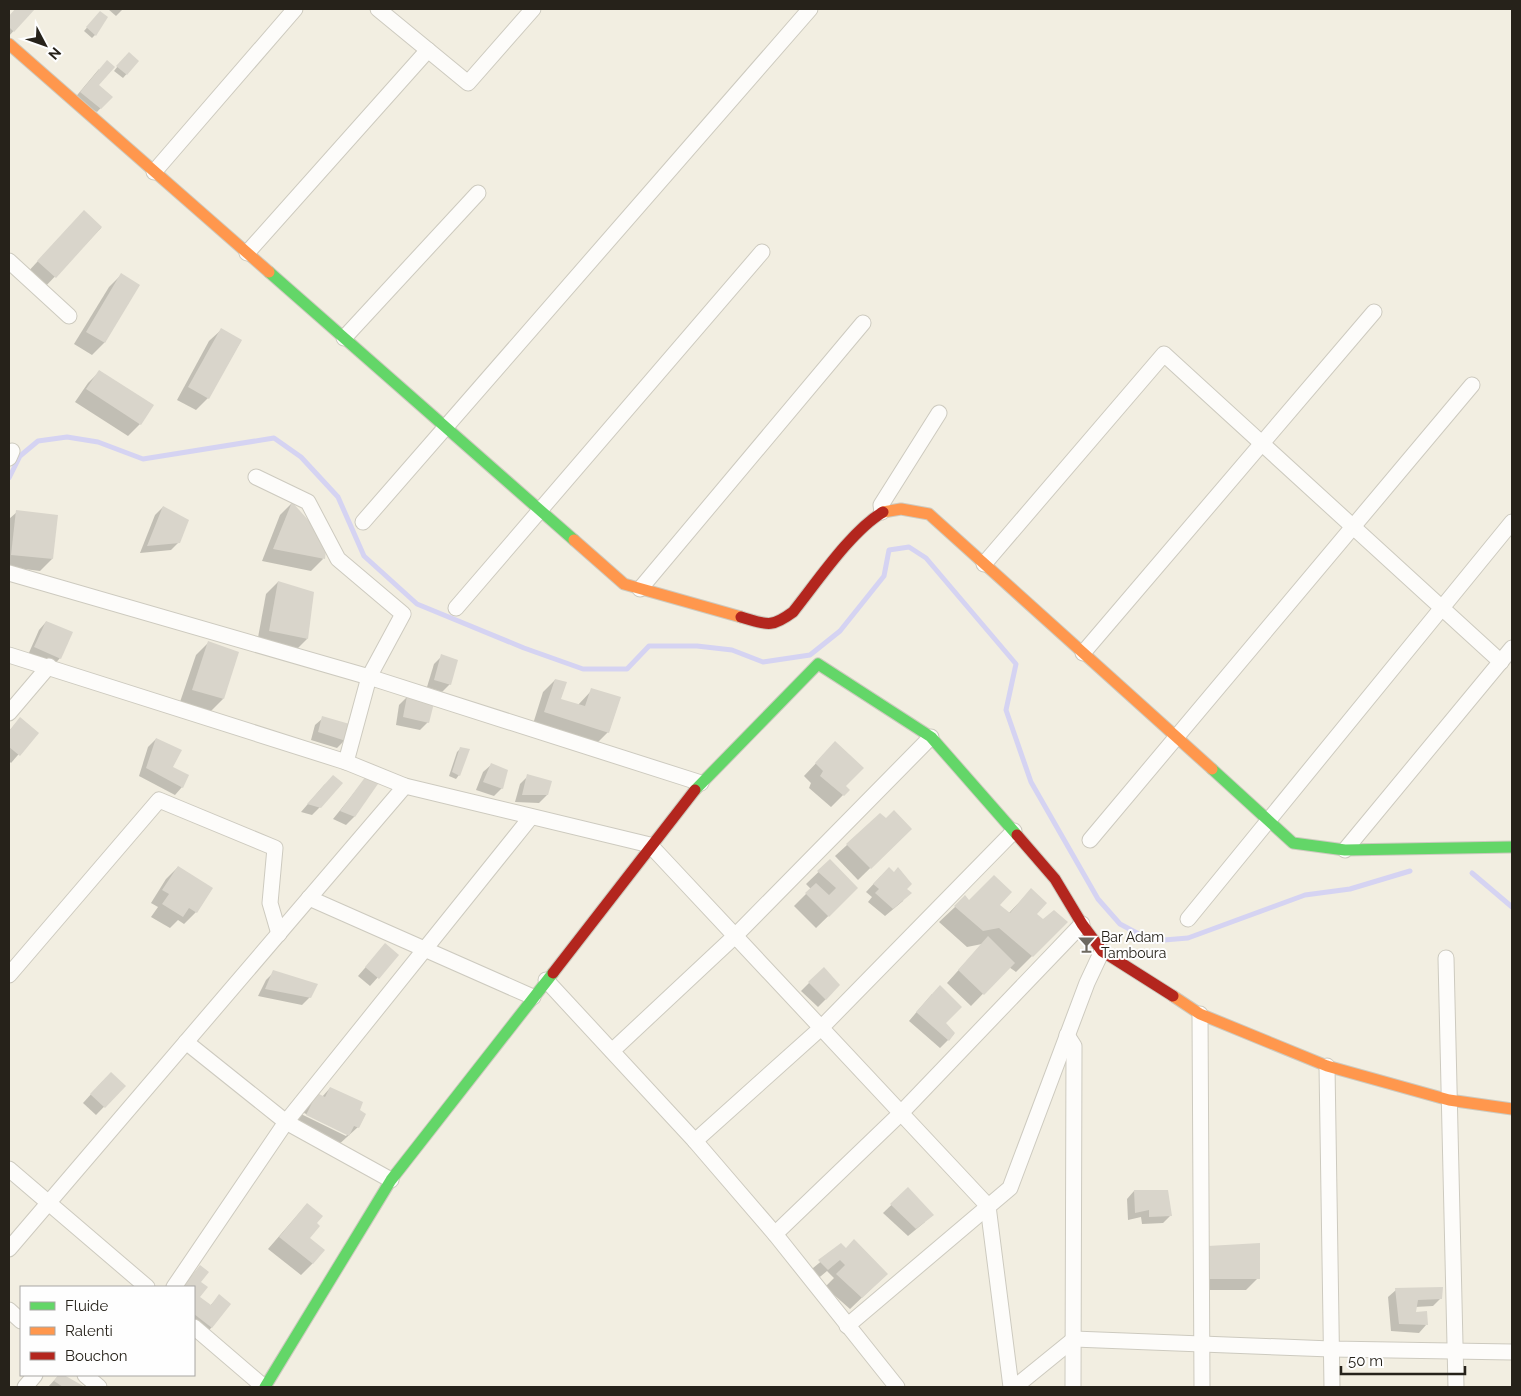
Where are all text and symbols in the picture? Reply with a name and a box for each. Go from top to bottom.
north arrow [20,20,70,70]
text: N [45,44,64,63]
place label: Bar Adam Tamboura [1101,929,1166,961]
bar icon: Bar Adam Tamboura [1077,935,1097,955]
legend [20,1286,195,1376]
text: Fluide [65,1297,108,1315]
text: Ralenti [65,1322,113,1340]
scale bar [1341,1344,1465,1376]
text: Bouchon [65,1347,127,1365]
text: 50 m [1348,1352,1383,1370]

